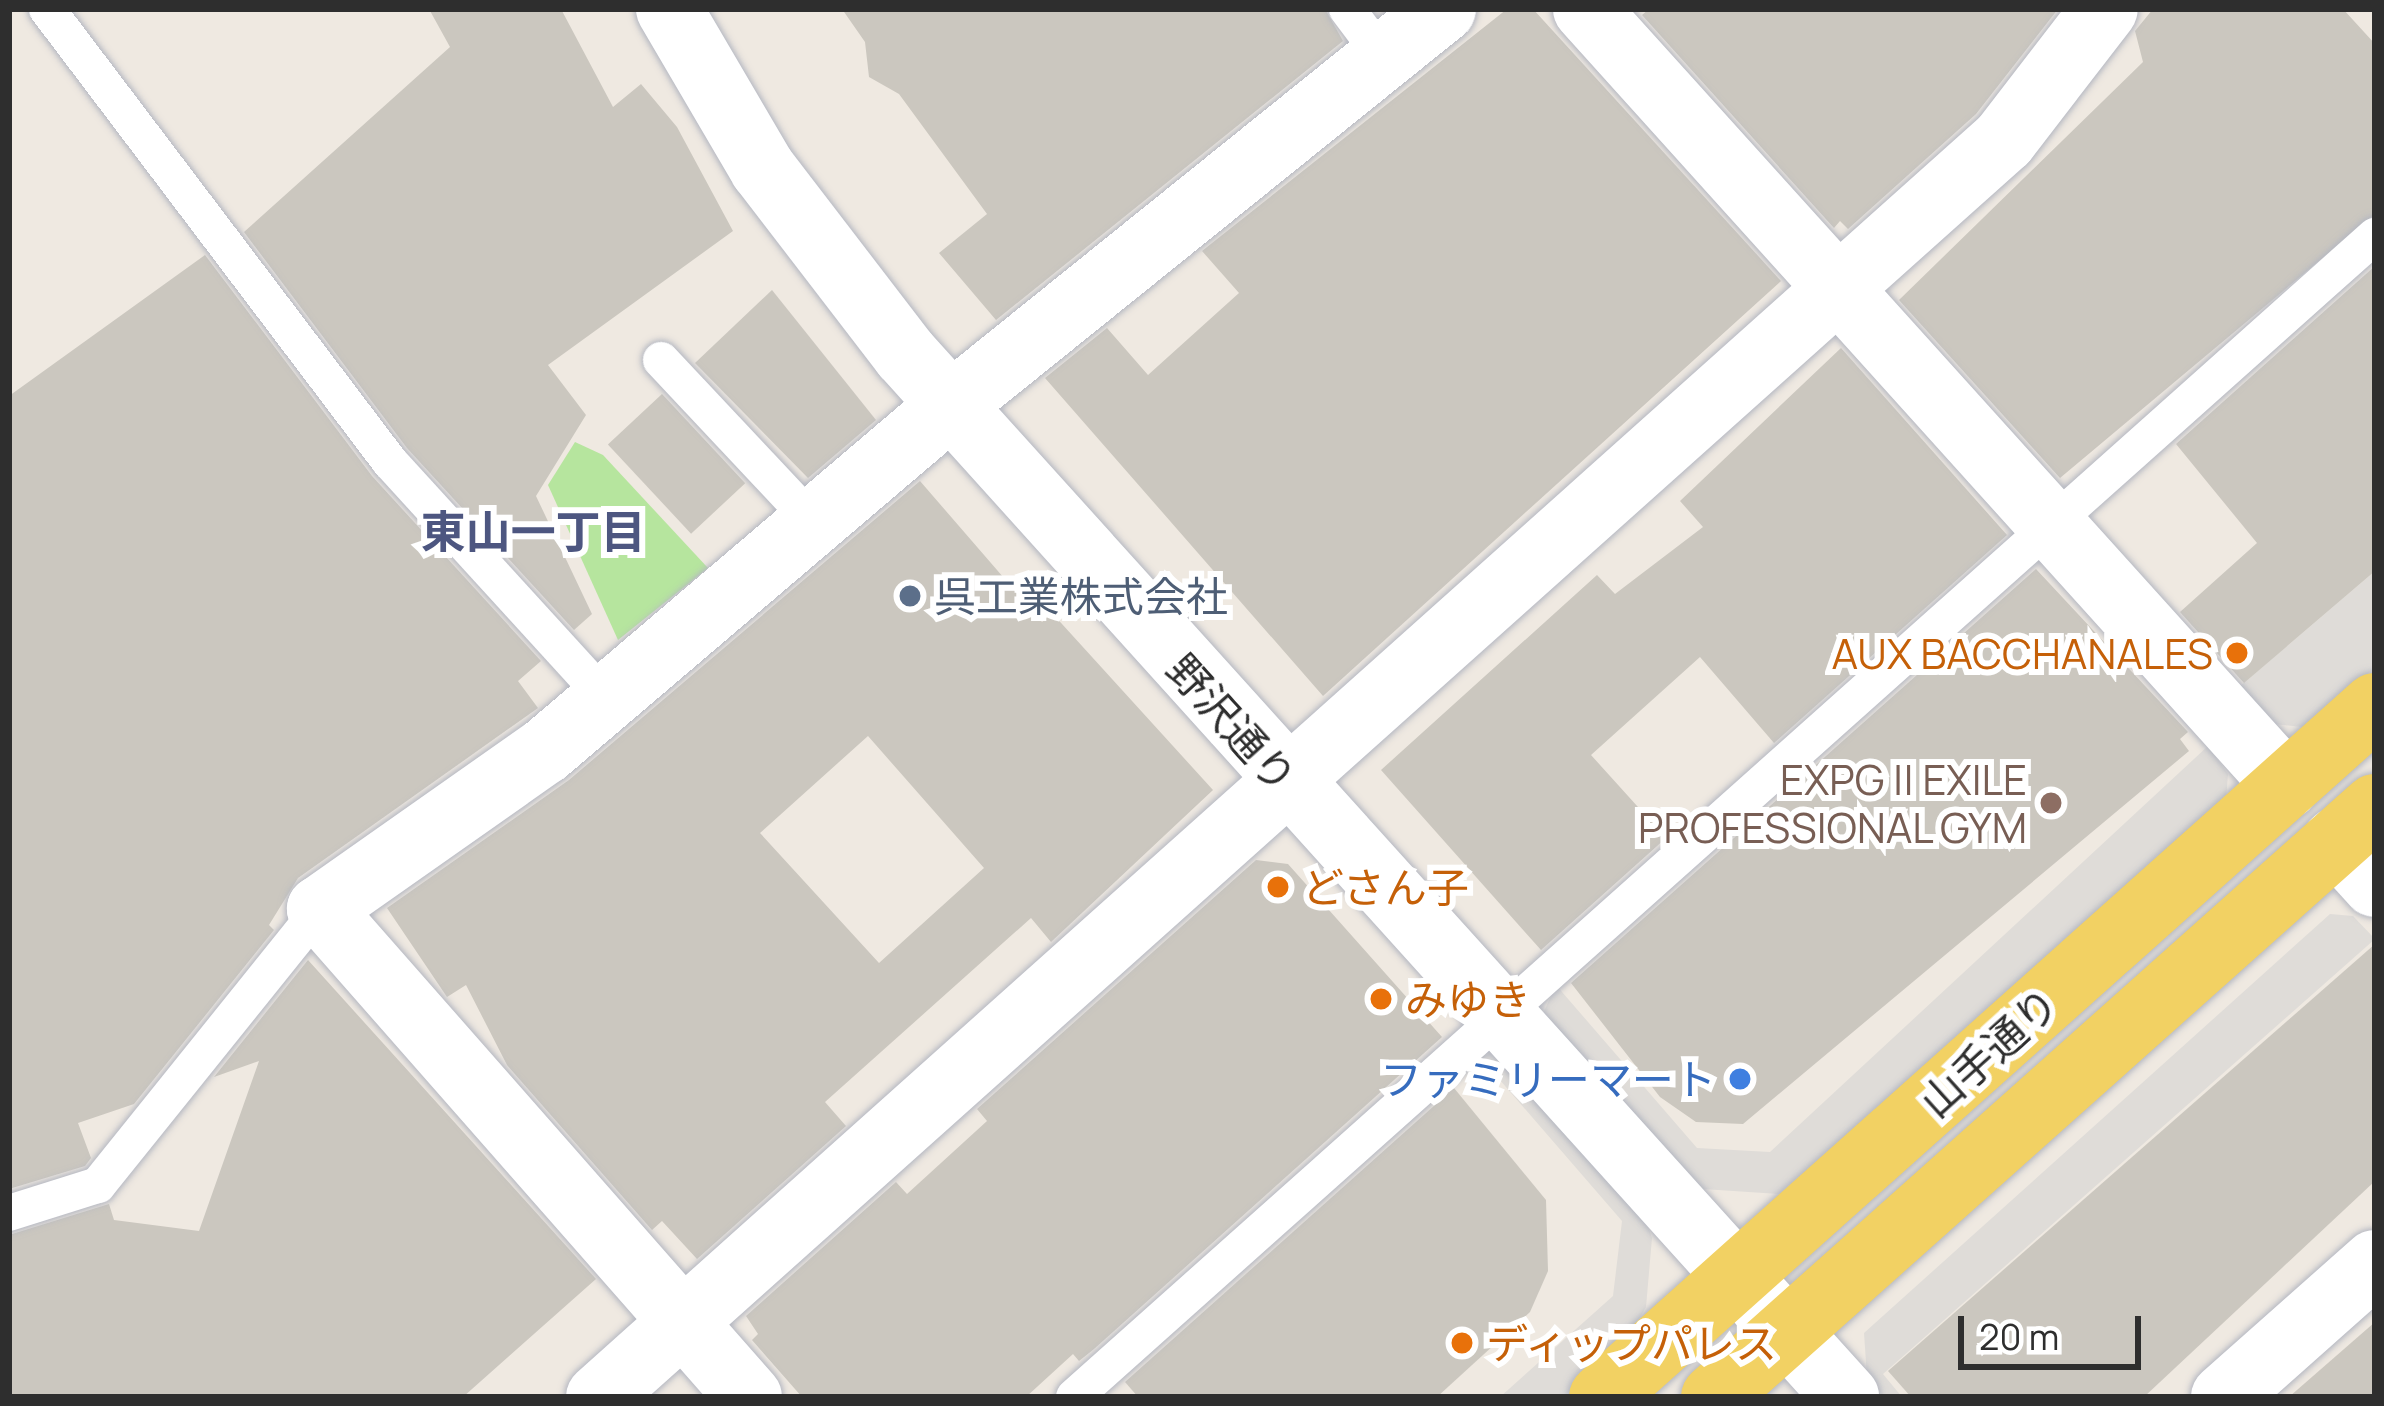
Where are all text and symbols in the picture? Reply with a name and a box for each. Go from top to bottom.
district label: 東山一丁目 [421,505,645,559]
place label: 呉工業株式会社 [934,571,1228,621]
marker: 呉工業株式会社 [897,583,923,609]
place label: AUX BACCHANALES [1831,628,2213,678]
marker: AUX BACCHANALES [2224,640,2250,666]
street label: 野沢通り [1157,644,1307,802]
place label: EXPG || EXILE PROFESSIONAL GYM [1636,754,2027,852]
marker: EXPG || EXILE PROFESSIONAL GYM [2038,790,2064,816]
place label: どさん子 [1302,862,1470,912]
marker: どさん子 [1265,874,1291,900]
place label: みゆき [1405,974,1531,1024]
street label: 山手通り [1910,977,2068,1127]
marker: みゆき [1368,986,1394,1012]
place label: ファミリーマート [1380,1054,1716,1104]
marker: ファミリーマート [1727,1066,1753,1092]
scale bar [1964,1292,2147,1366]
text: 20 m [1979,1312,2059,1361]
place label: ディップパレス [1486,1318,1780,1368]
marker: ディップパレス [1449,1330,1475,1356]

